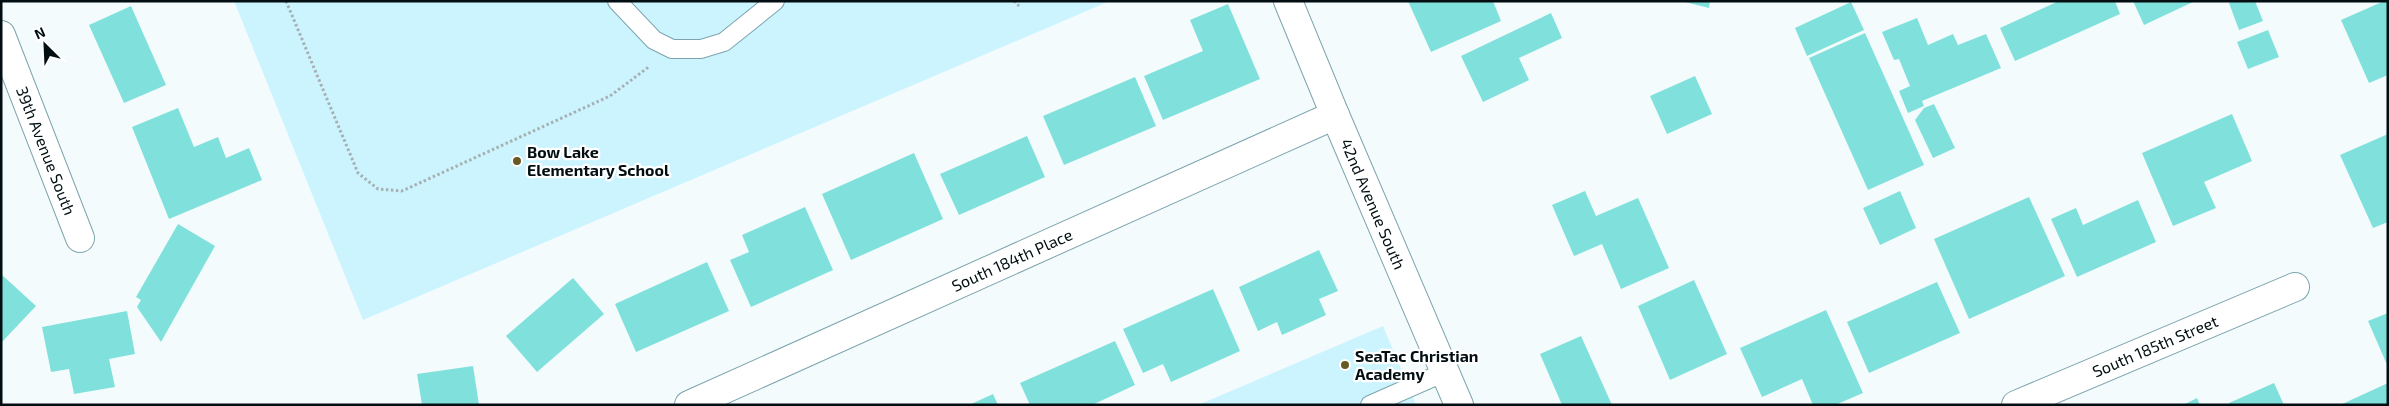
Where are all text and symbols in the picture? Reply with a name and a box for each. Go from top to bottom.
north arrow [20,20,70,70]
text: N [31,23,48,42]
street label: 39th Avenue South [13,83,80,217]
street label: 42nd Avenue South [1337,135,1410,272]
place label: Bow Lake Elementary School [527,142,670,180]
marker: Bow Lake Elementary School [511,155,523,167]
street label: South 184th Place [948,224,1075,295]
street label: South 185th Street [2089,311,2220,381]
place label: SeaTac Christian Academy [1355,346,1478,384]
marker: SeaTac Christian Academy [1339,359,1351,371]

